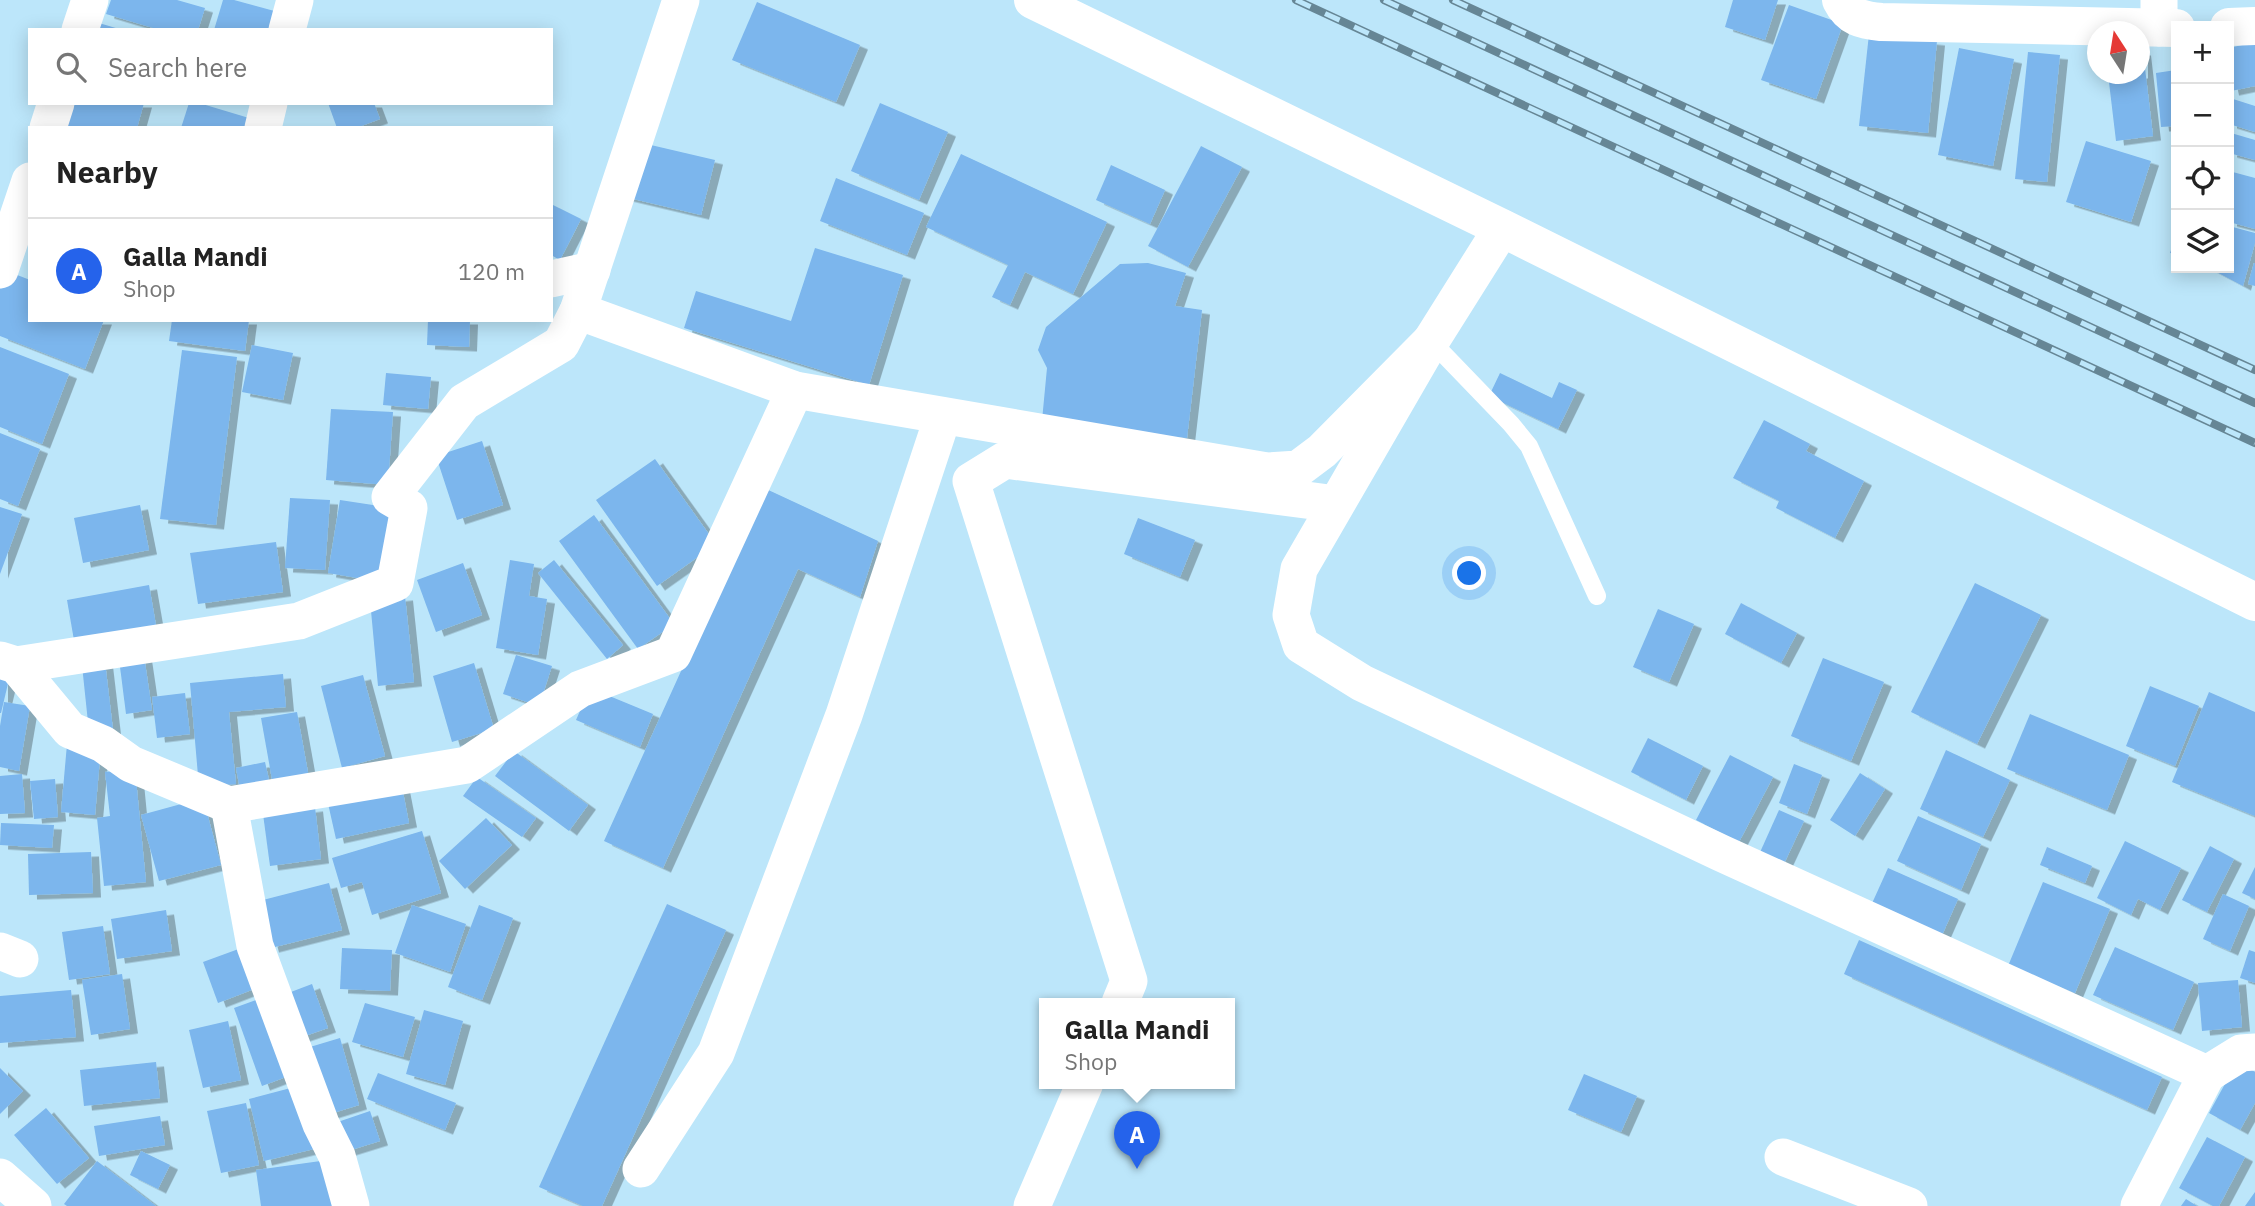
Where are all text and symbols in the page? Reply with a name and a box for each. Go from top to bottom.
north arrow [2087,21,2150,84]
map controls [2171,21,2234,273]
button: + [2171,21,2234,84]
search box [28,28,553,105]
icon: search [52,48,90,86]
text: Search here [108,50,247,84]
button: − [2171,84,2234,147]
button: locate [2171,147,2234,210]
text: Nearby [56,152,158,191]
button: layers [2171,210,2234,273]
text: Galla Mandi [123,239,268,273]
text: A [71,256,87,286]
text: 120 m [458,256,525,286]
text: Shop [123,273,176,303]
your location [1452,556,1486,590]
popup [1039,998,1235,1089]
text: Galla Mandi [1065,1012,1209,1046]
text: Shop [1065,1046,1117,1076]
pin: A [1114,1111,1160,1169]

